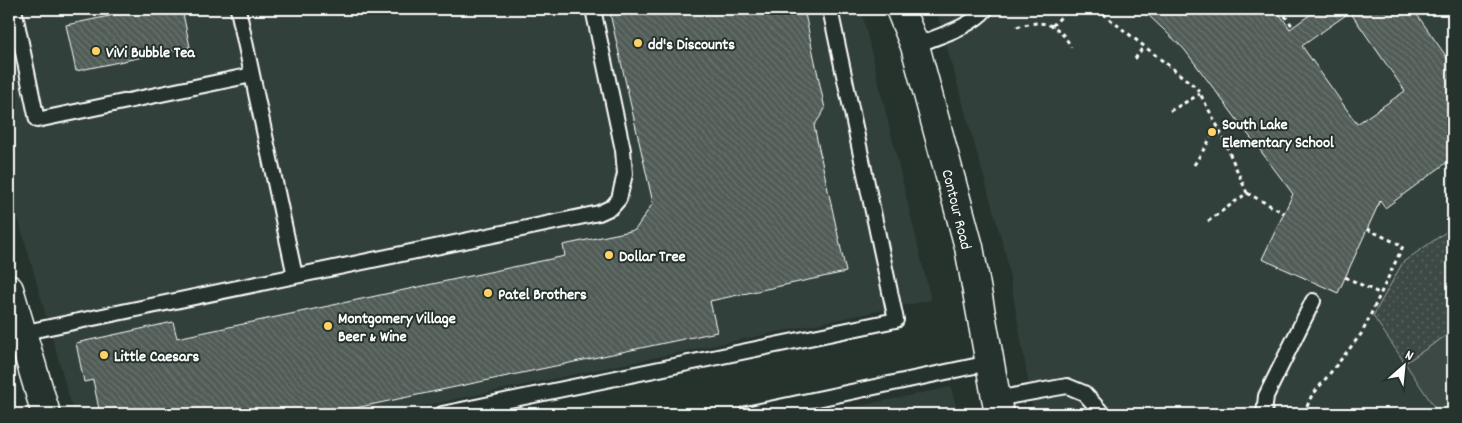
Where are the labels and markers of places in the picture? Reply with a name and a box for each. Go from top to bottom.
place label: dd's Discounts [648,34,735,57]
marker: dd's Discounts [632,37,644,49]
place label: ViVi Bubble Tea [106,42,196,65]
marker: ViVi Bubble Tea [90,45,102,57]
place label: South Lake Elementary School [1222,114,1334,155]
marker: South Lake Elementary School [1206,126,1218,138]
place label: Dollar Tree [619,246,686,269]
marker: Dollar Tree [603,249,615,261]
place label: Patel Brothers [498,284,587,307]
marker: Patel Brothers [482,287,494,299]
place label: Montgomery Village Beer & Wine [338,308,456,349]
marker: Montgomery Village Beer & Wine [322,320,334,332]
place label: Little Caesars [114,346,199,369]
marker: Little Caesars [98,349,110,361]

